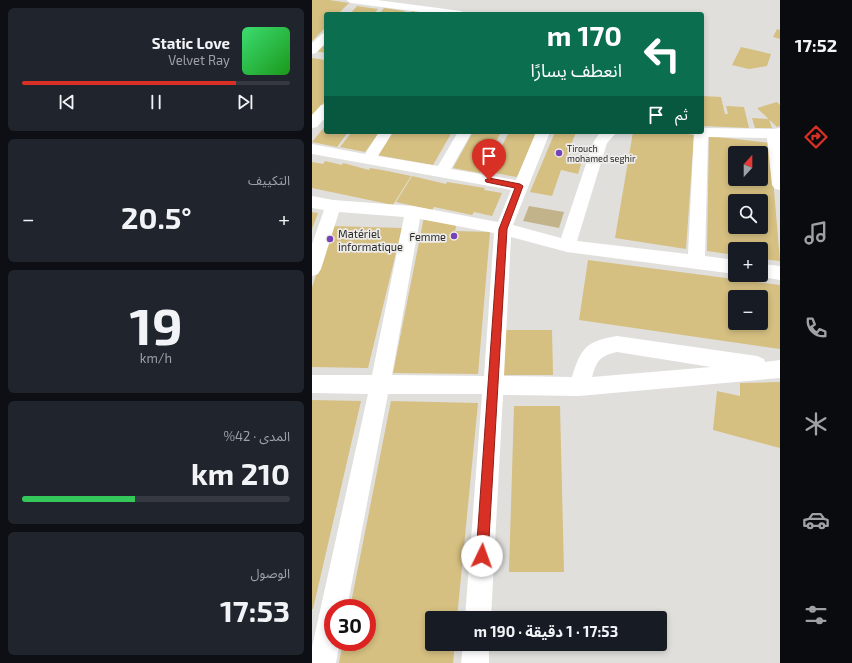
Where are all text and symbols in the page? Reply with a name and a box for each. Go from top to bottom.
text: 170 m [547,18,622,52]
icon: left [636,28,688,80]
text: Static Love [152,34,230,52]
text: 17:52 [795,34,837,56]
text: Velvet Ray [168,52,230,68]
text: انعطف يسارًا [531,59,622,81]
icon: previous [56,91,78,113]
icon: pause [145,91,167,113]
icon: next [234,91,256,113]
icon: arrive [645,104,667,126]
text: ثم [675,105,688,123]
icon: directions [802,123,830,151]
pin [472,139,506,180]
place label: Tirouch mohamed seghir [567,143,636,164]
icon: arrive [478,145,500,167]
north arrow [728,146,768,186]
map controls [728,146,768,330]
marker: Tirouch mohamed seghir [554,148,564,158]
text: التكييف [248,172,290,188]
button: search [728,194,768,234]
text: 20.5° [121,199,192,235]
text: − [22,205,35,231]
text: + [278,205,290,231]
icon: music [802,219,830,247]
place label: Matériel informatique [338,227,403,253]
place label: Femme [409,230,446,243]
marker: Femme [449,231,459,241]
marker: Matériel informatique [325,234,335,244]
button: + [728,242,768,282]
button: − [728,290,768,330]
text: 19 [129,293,183,355]
icon: phone [802,314,830,342]
text: km/h [140,350,172,366]
icon: climate [802,410,830,438]
text: المدى · 42% [223,428,290,444]
text: 210 km [191,455,290,491]
icon: car [802,506,830,534]
position arrow [461,535,503,577]
text: الوصول [250,565,290,581]
text: 17:53 [220,592,290,628]
speed limit sign: 30 [324,599,376,651]
icon: filters [802,601,830,629]
text: 17:53 · 1 دقيقة · 190 m [474,622,618,640]

